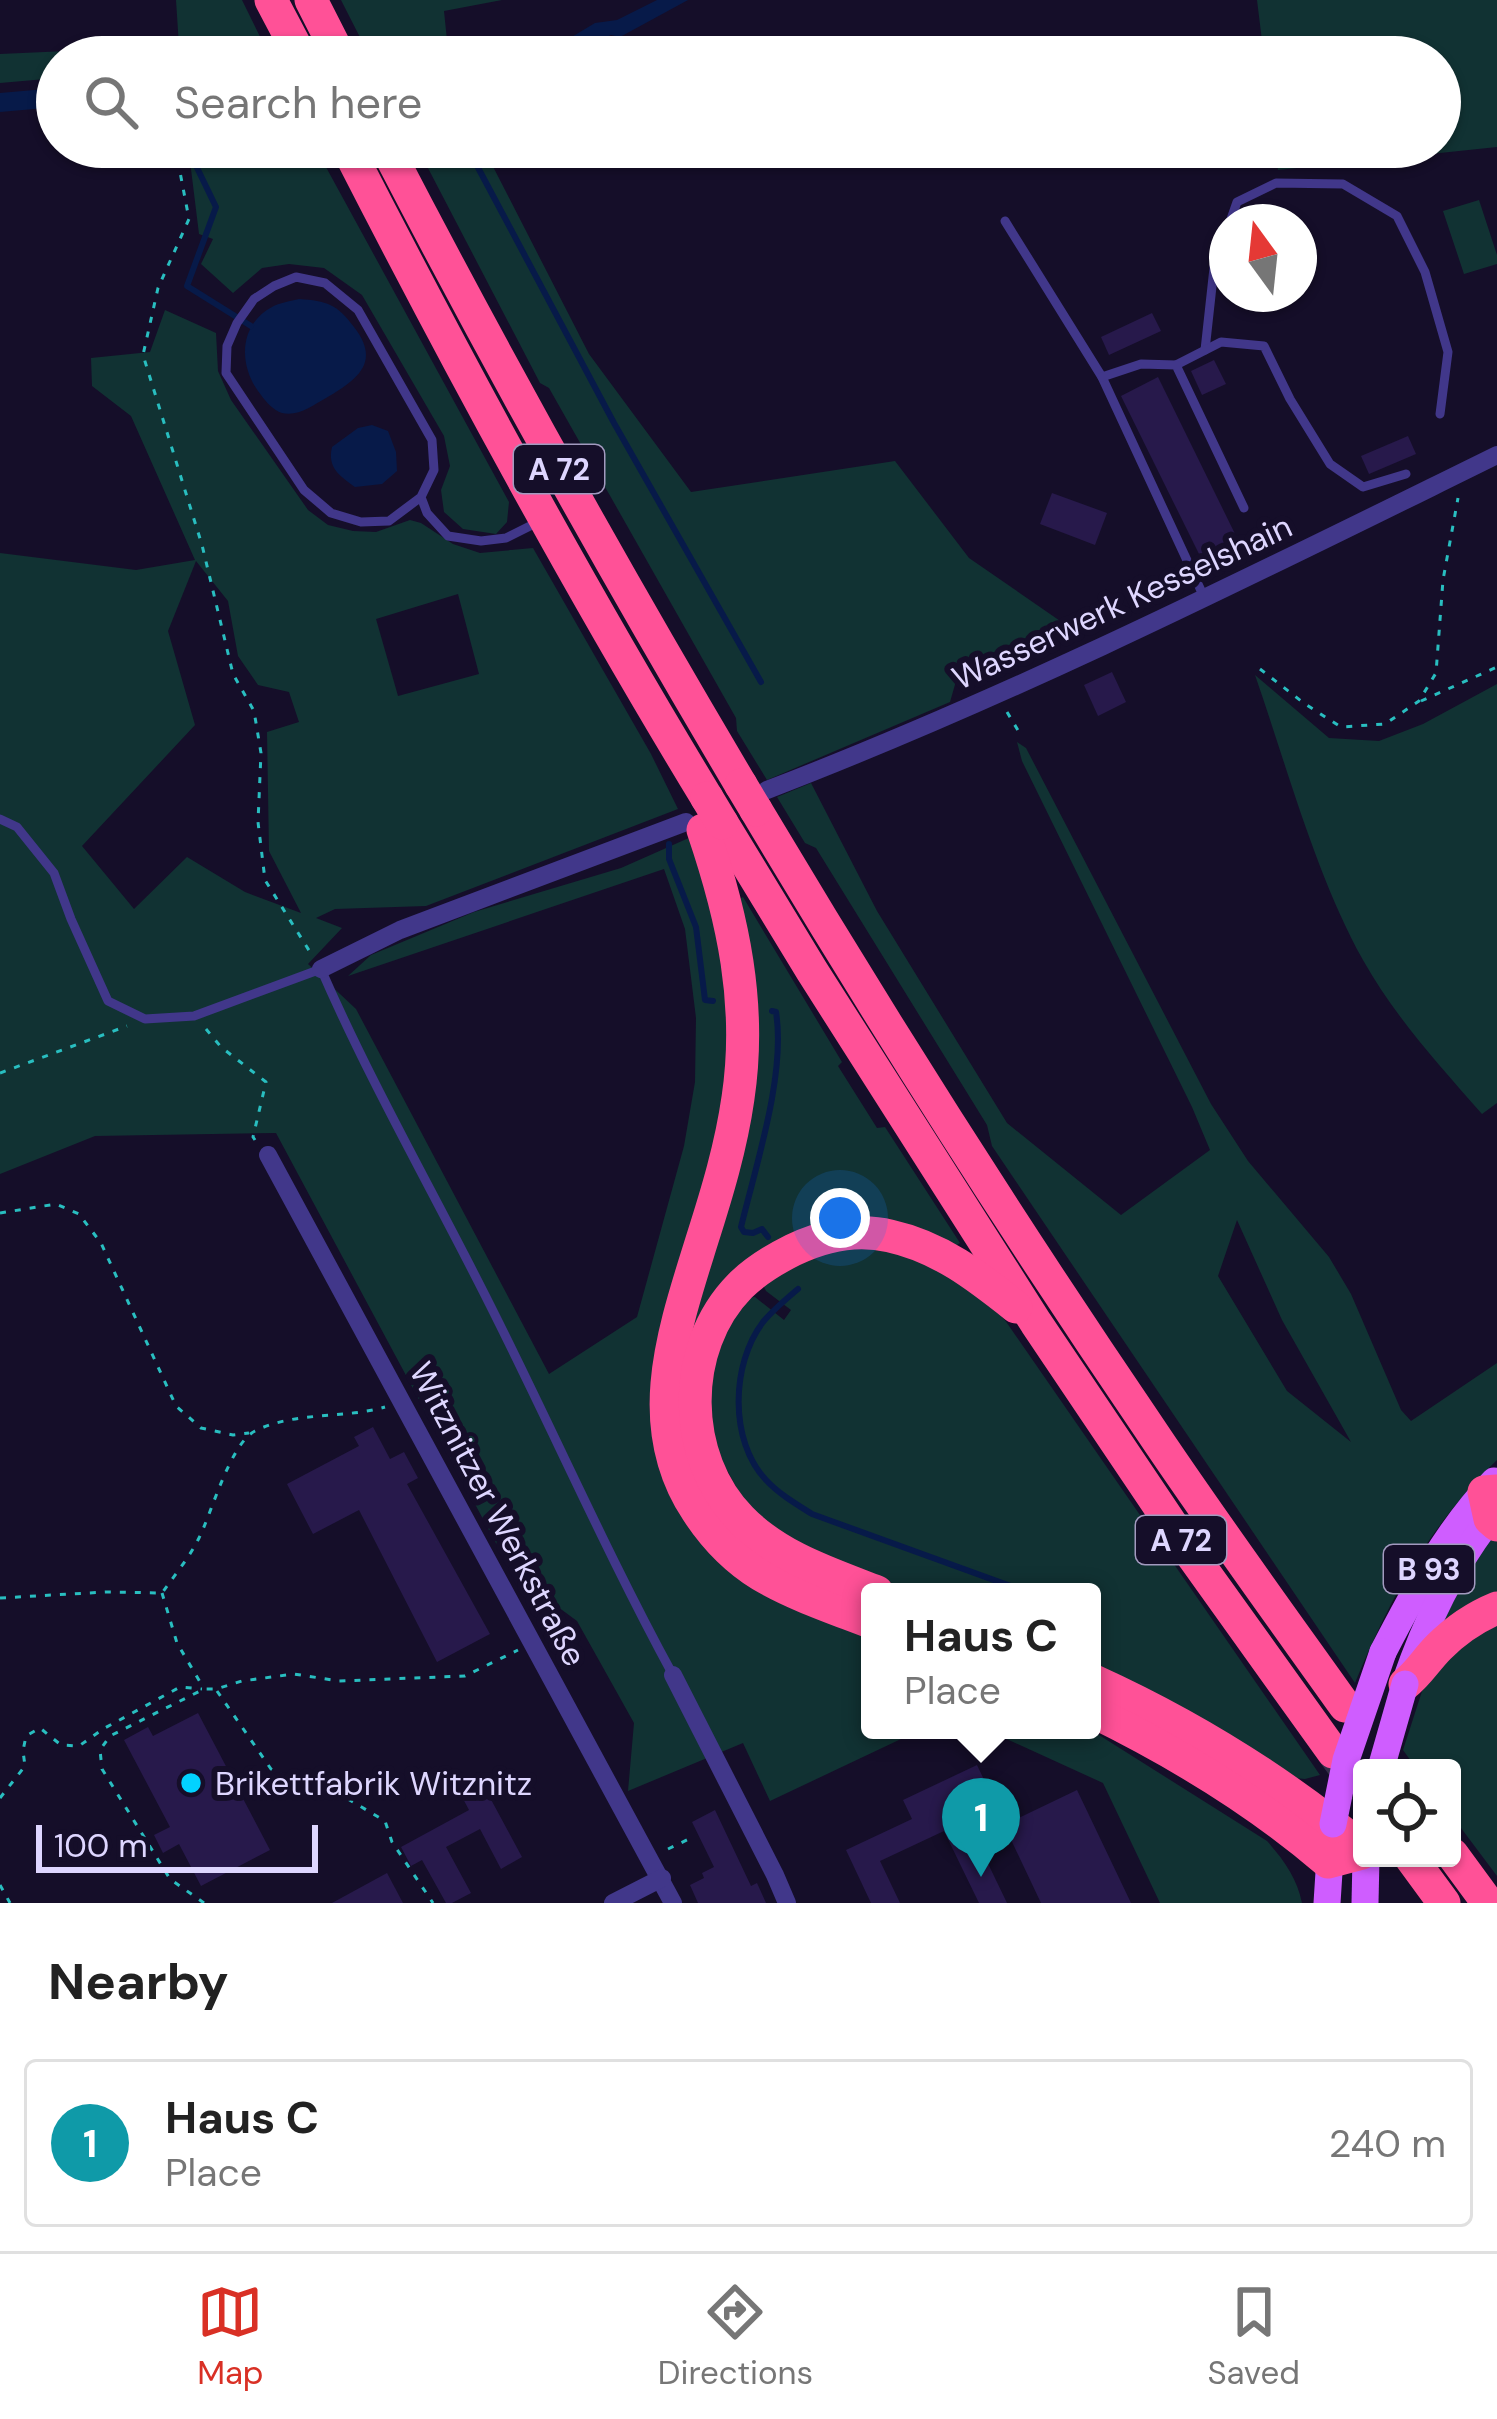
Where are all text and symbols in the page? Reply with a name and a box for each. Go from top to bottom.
search box [36,36,1461,168]
icon: search [78,69,144,135]
text: Search here [174,73,422,132]
north arrow [1209,204,1317,312]
road number: A 72 [514,445,604,493]
street label: Wasserwerk Kesselshain [945,504,1299,700]
your location [810,1188,870,1248]
street label: Witznitzer Werkstraße [400,1354,596,1674]
road number: A 72 [1136,1516,1226,1564]
road number: B 93 [1384,1545,1474,1593]
popup [861,1583,1101,1739]
text: Haus C [904,1606,1058,1665]
text: Place [904,1665,1001,1716]
map controls [1353,1759,1461,1867]
button: locate [1353,1759,1461,1867]
place label: Brikettfabrik Witznitz [215,1762,532,1805]
marker: Brikettfabrik Witznitz [178,1770,204,1796]
pin: 1 [942,1778,1020,1877]
scale bar [36,1819,318,1872]
text: 100 m [54,1824,148,1867]
text: Nearby [48,1948,229,2015]
text: Haus C [165,2088,319,2147]
text: 1 [83,2118,97,2169]
text: 240 m [1329,2118,1446,2169]
text: Place [165,2147,262,2198]
tab: Map [197,2279,264,2394]
tab: Directions [658,2279,813,2394]
tab: Saved [1207,2279,1300,2394]

